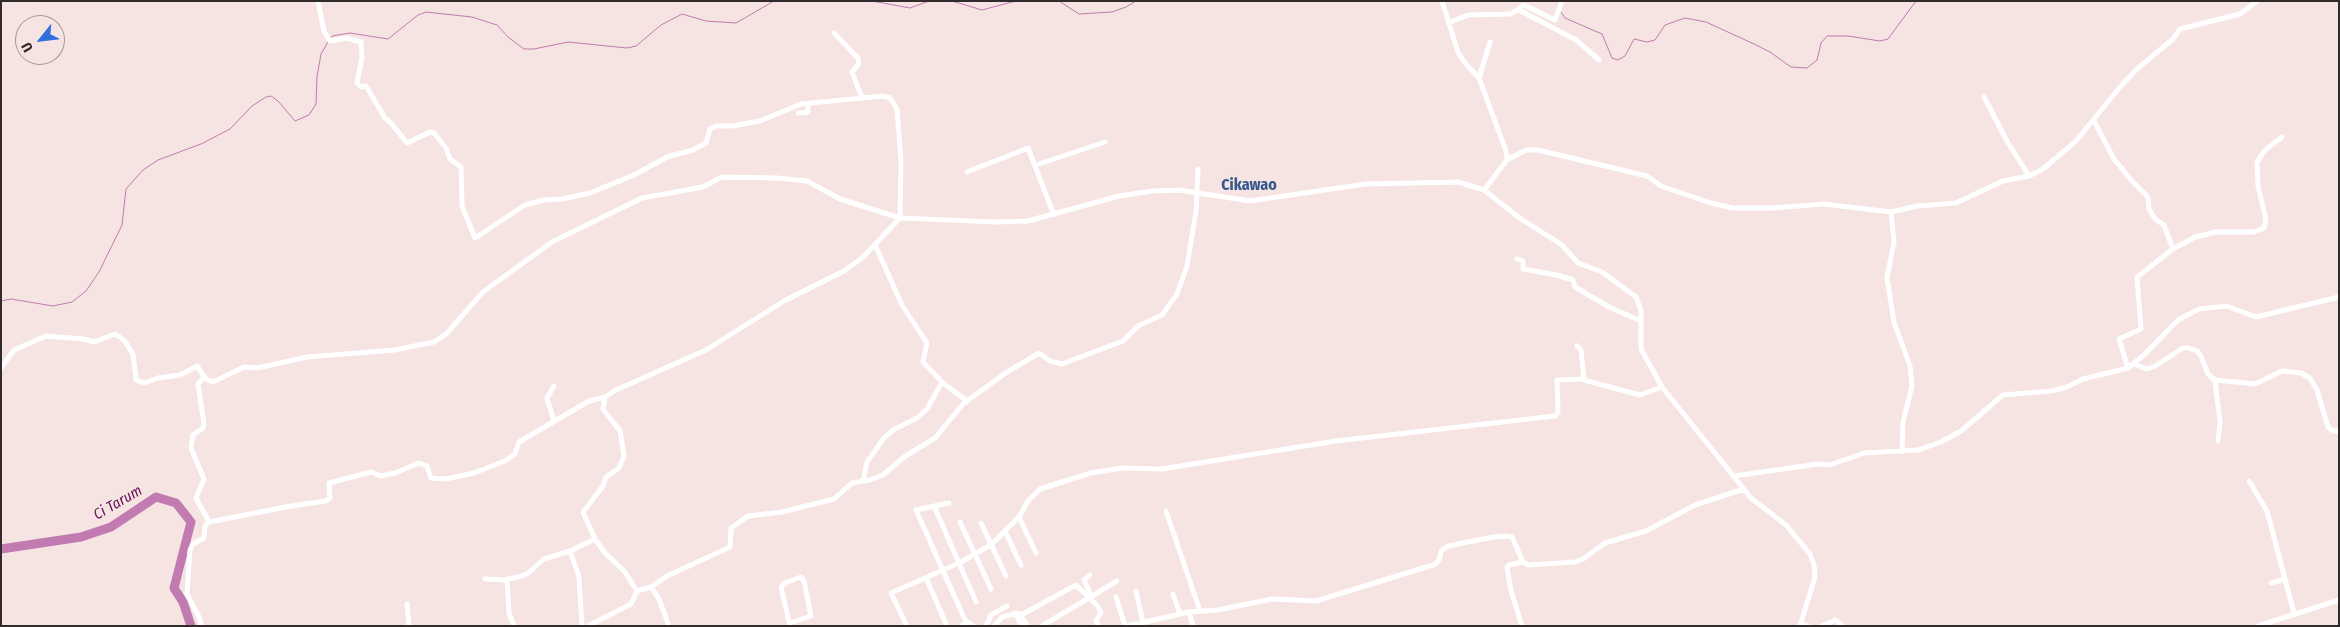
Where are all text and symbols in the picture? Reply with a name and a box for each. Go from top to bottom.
north arrow [15,15,65,65]
text: U [18,39,37,55]
district label: Cikawao [1221,176,1277,196]
water label: Ci Tarum [90,482,146,524]

